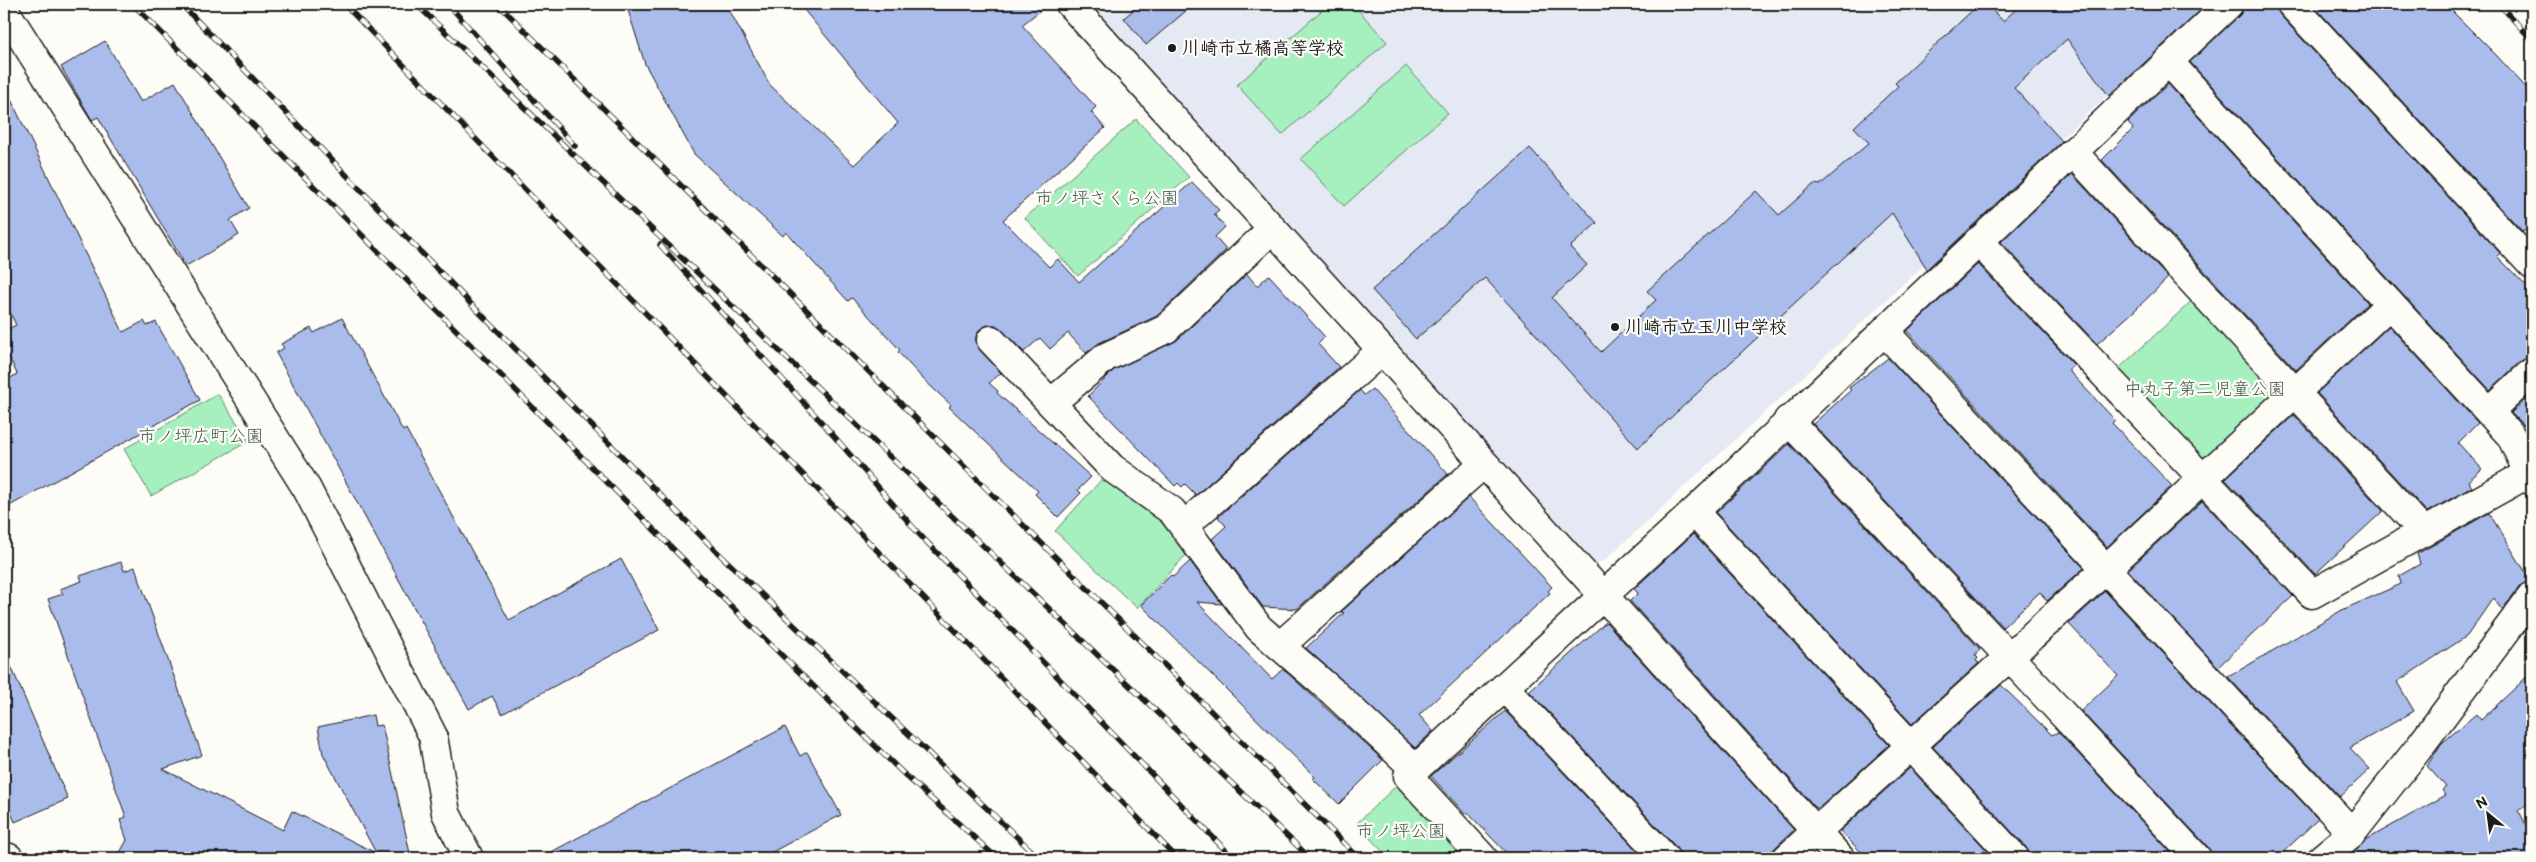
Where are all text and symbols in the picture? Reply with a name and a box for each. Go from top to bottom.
place label: 川崎市立橘高等学校 [1182,38,1344,59]
marker: 川崎市立橘高等学校 [1166,42,1178,54]
park label: 市ノ坪さくら公園 [1035,188,1179,209]
place label: 川崎市立玉川中学校 [1625,317,1787,338]
marker: 川崎市立玉川中学校 [1609,321,1621,333]
park label: 中丸子第二児童公園 [2124,379,2286,400]
park label: 市ノ坪広町公園 [138,426,264,447]
north arrow [2464,790,2514,840]
text: N [2473,793,2491,813]
park label: 市ノ坪公園 [1356,821,1446,842]

